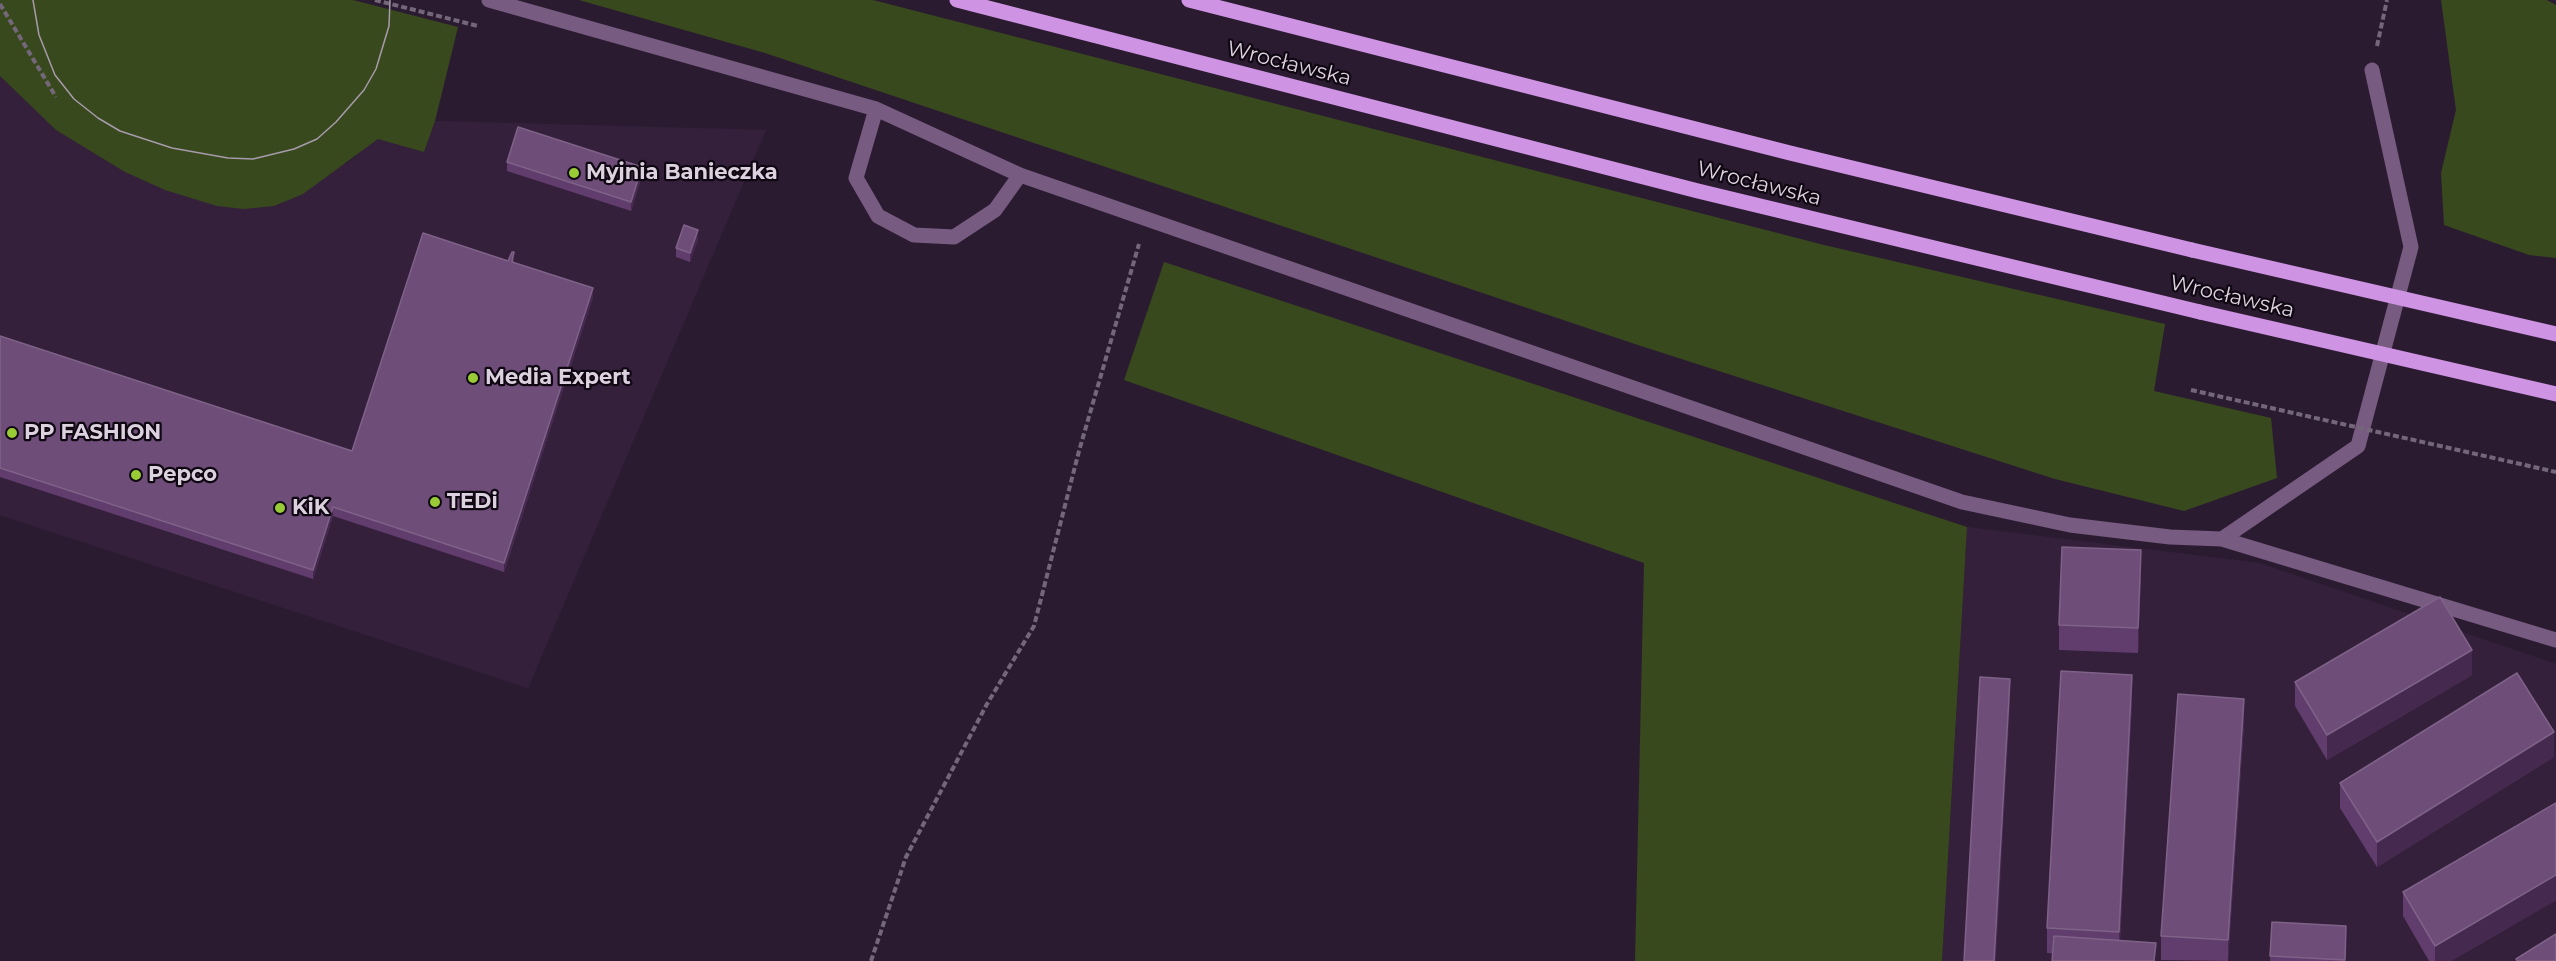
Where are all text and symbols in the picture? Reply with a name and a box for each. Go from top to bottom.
street label: Wrocławska [1224,36,1354,92]
street label: Wrocławska [1694,156,1824,212]
place label: Myjnia Banieczka [586,160,778,186]
marker: Myjnia Banieczka [567,166,581,180]
street label: Wrocławska [2167,270,2297,324]
place label: Media Expert [485,365,631,391]
marker: Media Expert [466,371,480,385]
place label: PP FASHION [24,420,161,446]
marker: PP FASHION [5,426,19,440]
place label: Pepco [148,462,217,488]
marker: Pepco [129,468,143,482]
place label: TEDi [447,489,498,515]
place label: KiK [292,495,329,521]
marker: TEDi [428,495,442,509]
marker: KiK [273,501,287,515]

